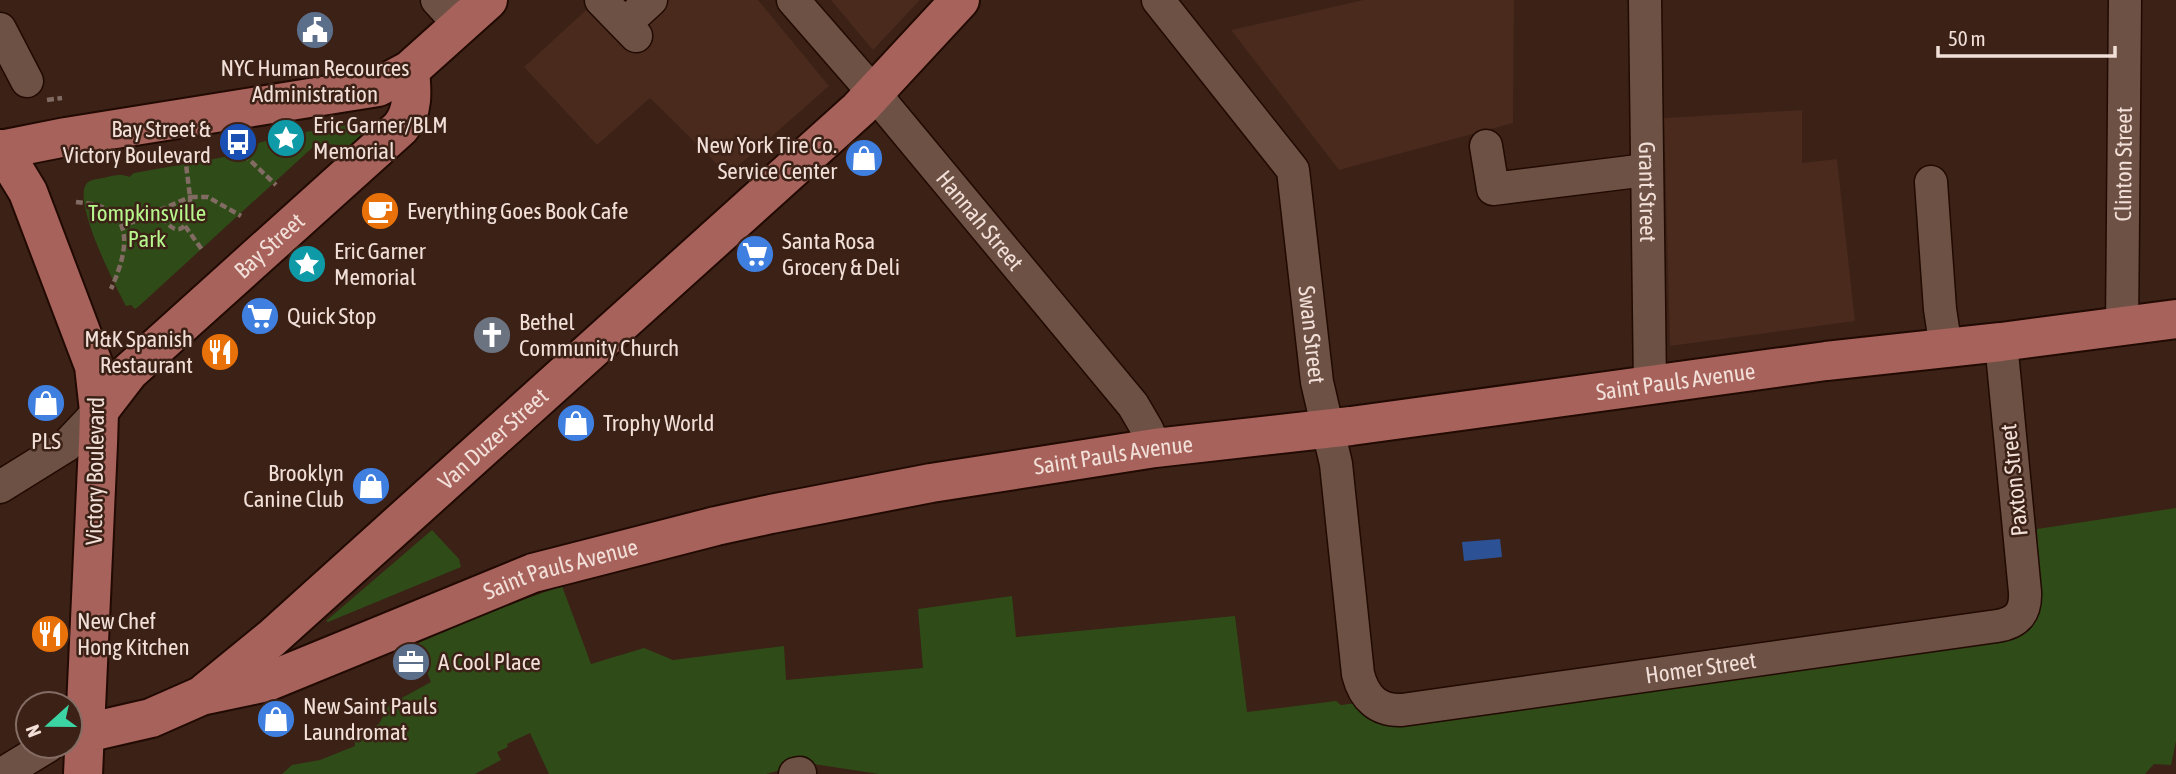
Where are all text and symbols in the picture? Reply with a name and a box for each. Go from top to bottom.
public building icon: NYC Human Recources Administration [294,9,336,51]
scale bar [1938,14,2115,58]
text: 50 m [1948,26,1986,50]
place label: NYC Human Recources Administration [221,55,409,107]
street label: Clinton Street [2110,106,2137,222]
place label: Eric Garner/BLM Memorial [313,112,448,164]
place label: Bay Street & Victory Boulevard [63,116,211,168]
place icon: Eric Garner/BLM Memorial [265,117,307,159]
bus stop icon: Bay Street & Victory Boulevard [217,121,259,163]
place label: New York Tire Co. Service Center [696,132,838,184]
shop icon: New York Tire Co. Service Center [843,137,885,179]
street label: Grant Street [1634,141,1661,242]
street label: Hannah Street [931,165,1029,276]
cafe icon: Everything Goes Book Cafe [359,190,401,232]
place label: Everything Goes Book Cafe [407,198,628,224]
park label: Tompkinsville Park [88,200,206,252]
street label: Bay Street [229,208,309,284]
place label: Santa Rosa Grocery & Deli [782,228,900,280]
supermarket icon: Santa Rosa Grocery & Deli [734,233,776,275]
place label: Eric Garner Memorial [334,238,427,290]
place icon: Eric Garner Memorial [286,243,328,285]
street label: Swan Street [1293,284,1330,385]
supermarket icon: Quick Stop [239,295,281,337]
place label: Quick Stop [287,303,376,329]
place label: Bethel Community Church [519,309,679,361]
church icon: Bethel Community Church [471,314,513,356]
place label: M&K Spanish Restaurant [84,326,193,378]
restaurant icon: M&K Spanish Restaurant [199,331,241,373]
street label: Saint Pauls Avenue [1594,358,1757,405]
shop icon: PLS [25,382,67,424]
street label: Van Duzer Street [433,383,553,495]
street label: Victory Boulevard [81,397,109,545]
shop icon: Trophy World [555,402,597,444]
place label: Trophy World [603,410,714,436]
street label: Paxton Street [1995,423,2033,537]
place label: PLS [31,428,61,454]
street label: Saint Pauls Avenue [1032,431,1194,480]
place label: Brooklyn Canine Club [243,460,344,512]
shop icon: Brooklyn Canine Club [350,465,392,507]
street label: Saint Pauls Avenue [480,534,641,605]
place label: New Chef Hong Kitchen [77,608,190,660]
restaurant icon: New Chef Hong Kitchen [29,613,71,655]
office icon: A Cool Place [390,641,432,683]
street label: Homer Street [1644,647,1758,688]
place label: A Cool Place [438,649,541,675]
north arrow [14,690,84,760]
place label: New Saint Pauls Laundromat [303,693,437,745]
shop icon: New Saint Pauls Laundromat [255,698,297,740]
text: N [21,722,45,740]

